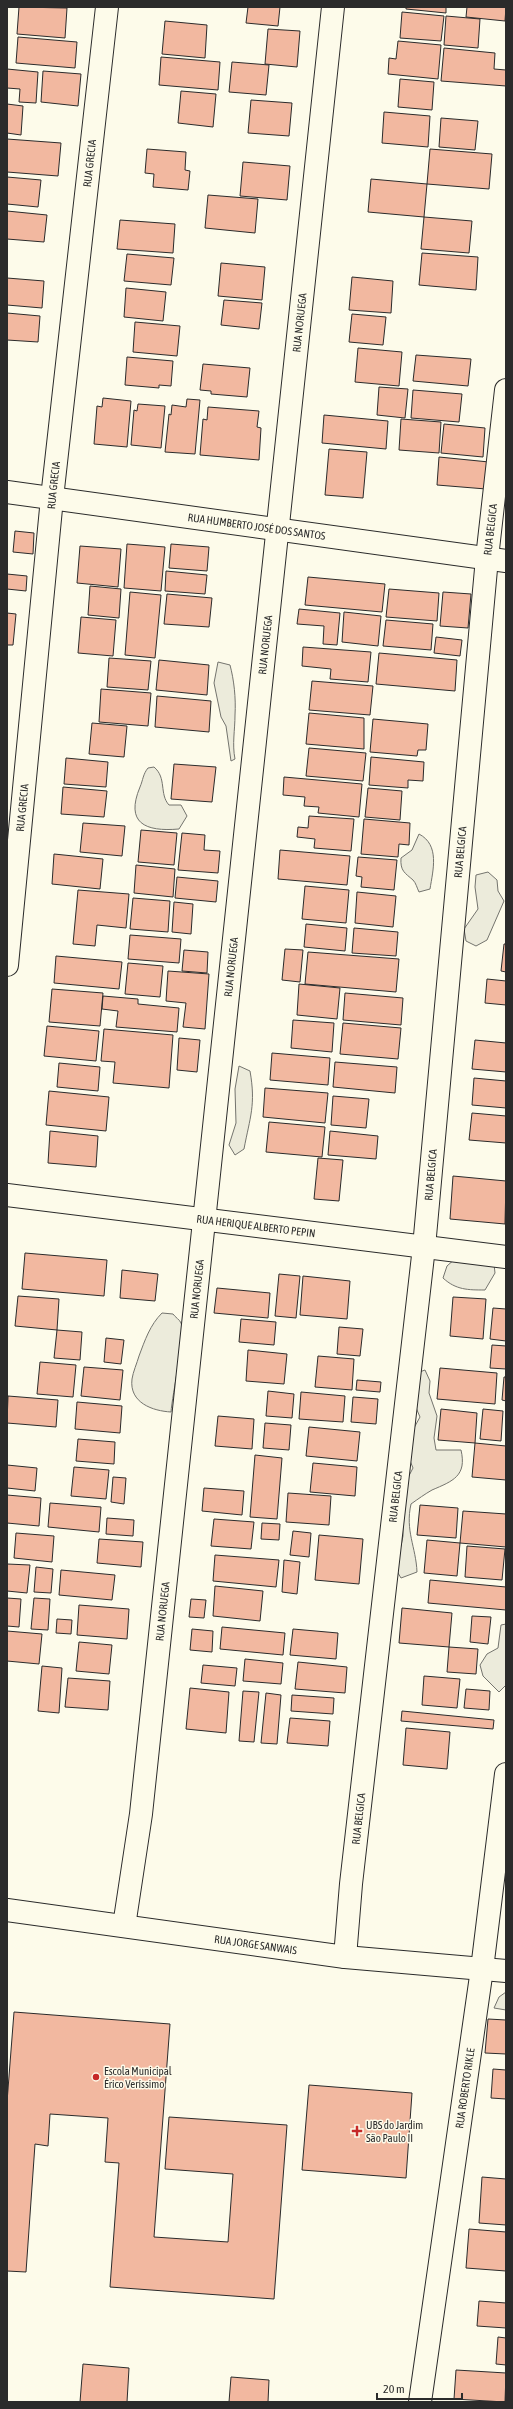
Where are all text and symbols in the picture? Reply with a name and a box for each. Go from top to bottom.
street label: RUA GRECIA [81,138,98,188]
street label: RUA NORUEGA [290,292,309,353]
street label: RUA GRECIA [45,460,62,510]
street label: RUA BELGICA [481,502,499,556]
street label: RUA HUMBERTO JOSÉ DOS SANTOS [187,511,327,542]
street label: RUA NORUEGA [256,614,274,675]
street label: RUA GRECIA [14,783,30,832]
street label: RUA BELGICA [452,825,469,878]
street label: RUA NORUEGA [222,936,240,997]
street label: RUA BELGICA [422,1148,439,1201]
street label: RUA HERIQUE ALBERTO PEPIN [196,1213,316,1239]
street label: RUA NORUEGA [188,1258,206,1320]
street label: RUA BELGICA [386,1470,404,1523]
street label: RUA NORUEGA [153,1580,172,1642]
street label: RUA BELGICA [350,1792,367,1845]
street label: RUA JORGE SANWAIS [213,1933,298,1956]
street label: RUA ROBERTO RIKLE [453,2047,477,2129]
place label: Escola Municipal Érico Veríssimo [104,2065,172,2090]
marker: Escola Municipal Érico Veríssimo [91,2072,101,2082]
place label: UBS do Jardim São Paulo II [366,2119,423,2144]
marker: UBS do Jardim São Paulo II [351,2125,363,2137]
scale bar [377,2375,462,2401]
text: 20 m [383,2382,405,2396]

